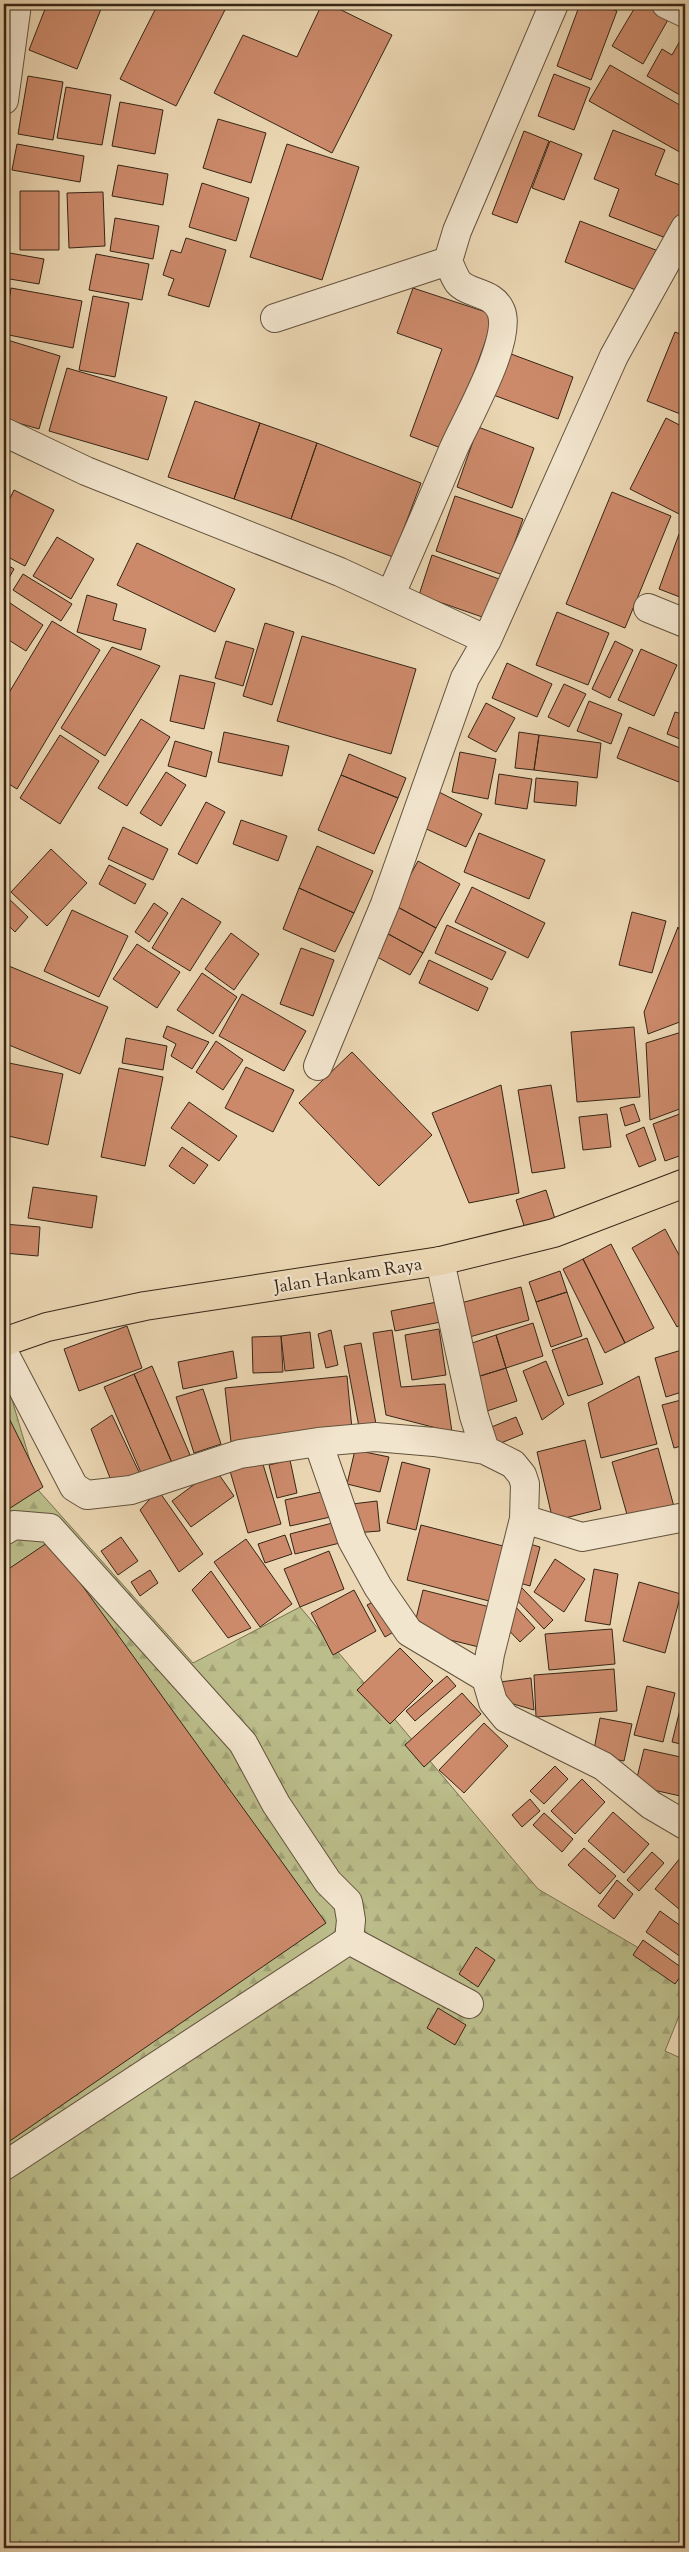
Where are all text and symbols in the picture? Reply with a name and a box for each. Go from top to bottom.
street label: Jalan Hankam Raya [271,1252,424,1302]

